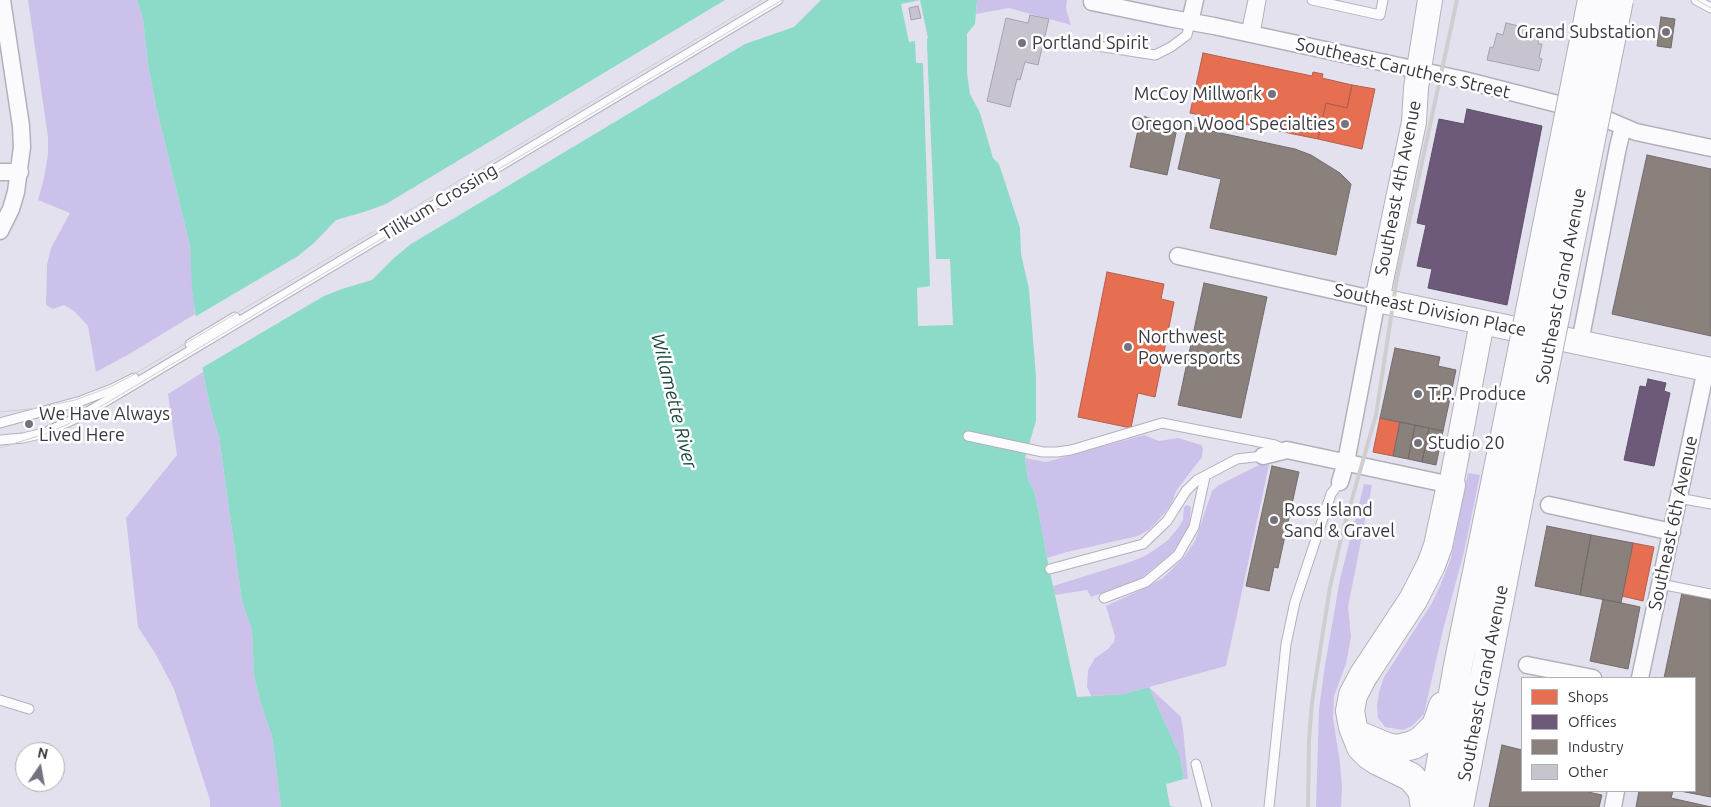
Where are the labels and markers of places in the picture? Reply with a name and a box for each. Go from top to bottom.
place label: Grand Substation [1516,21,1656,43]
marker: Grand Substation [1660,26,1672,38]
place label: Portland Spirit [1032,32,1149,54]
marker: Portland Spirit [1016,37,1028,49]
place label: McCoy Millwork [1134,83,1262,105]
marker: McCoy Millwork [1266,88,1278,100]
place label: Oregon Wood Specialties [1131,113,1335,135]
marker: Oregon Wood Specialties [1339,118,1351,130]
place label: Northwest Powersports [1138,326,1240,368]
marker: Northwest Powersports [1122,341,1134,353]
place label: T.P. Produce [1428,383,1526,405]
marker: T.P. Produce [1412,388,1424,400]
place label: We Have Always Lived Here [39,403,170,446]
marker: We Have Always Lived Here [23,418,35,430]
place label: Studio 20 [1428,432,1505,454]
marker: Studio 20 [1412,437,1424,449]
place label: Ross Island Sand & Gravel [1284,499,1395,542]
marker: Ross Island Sand & Gravel [1268,514,1280,526]

